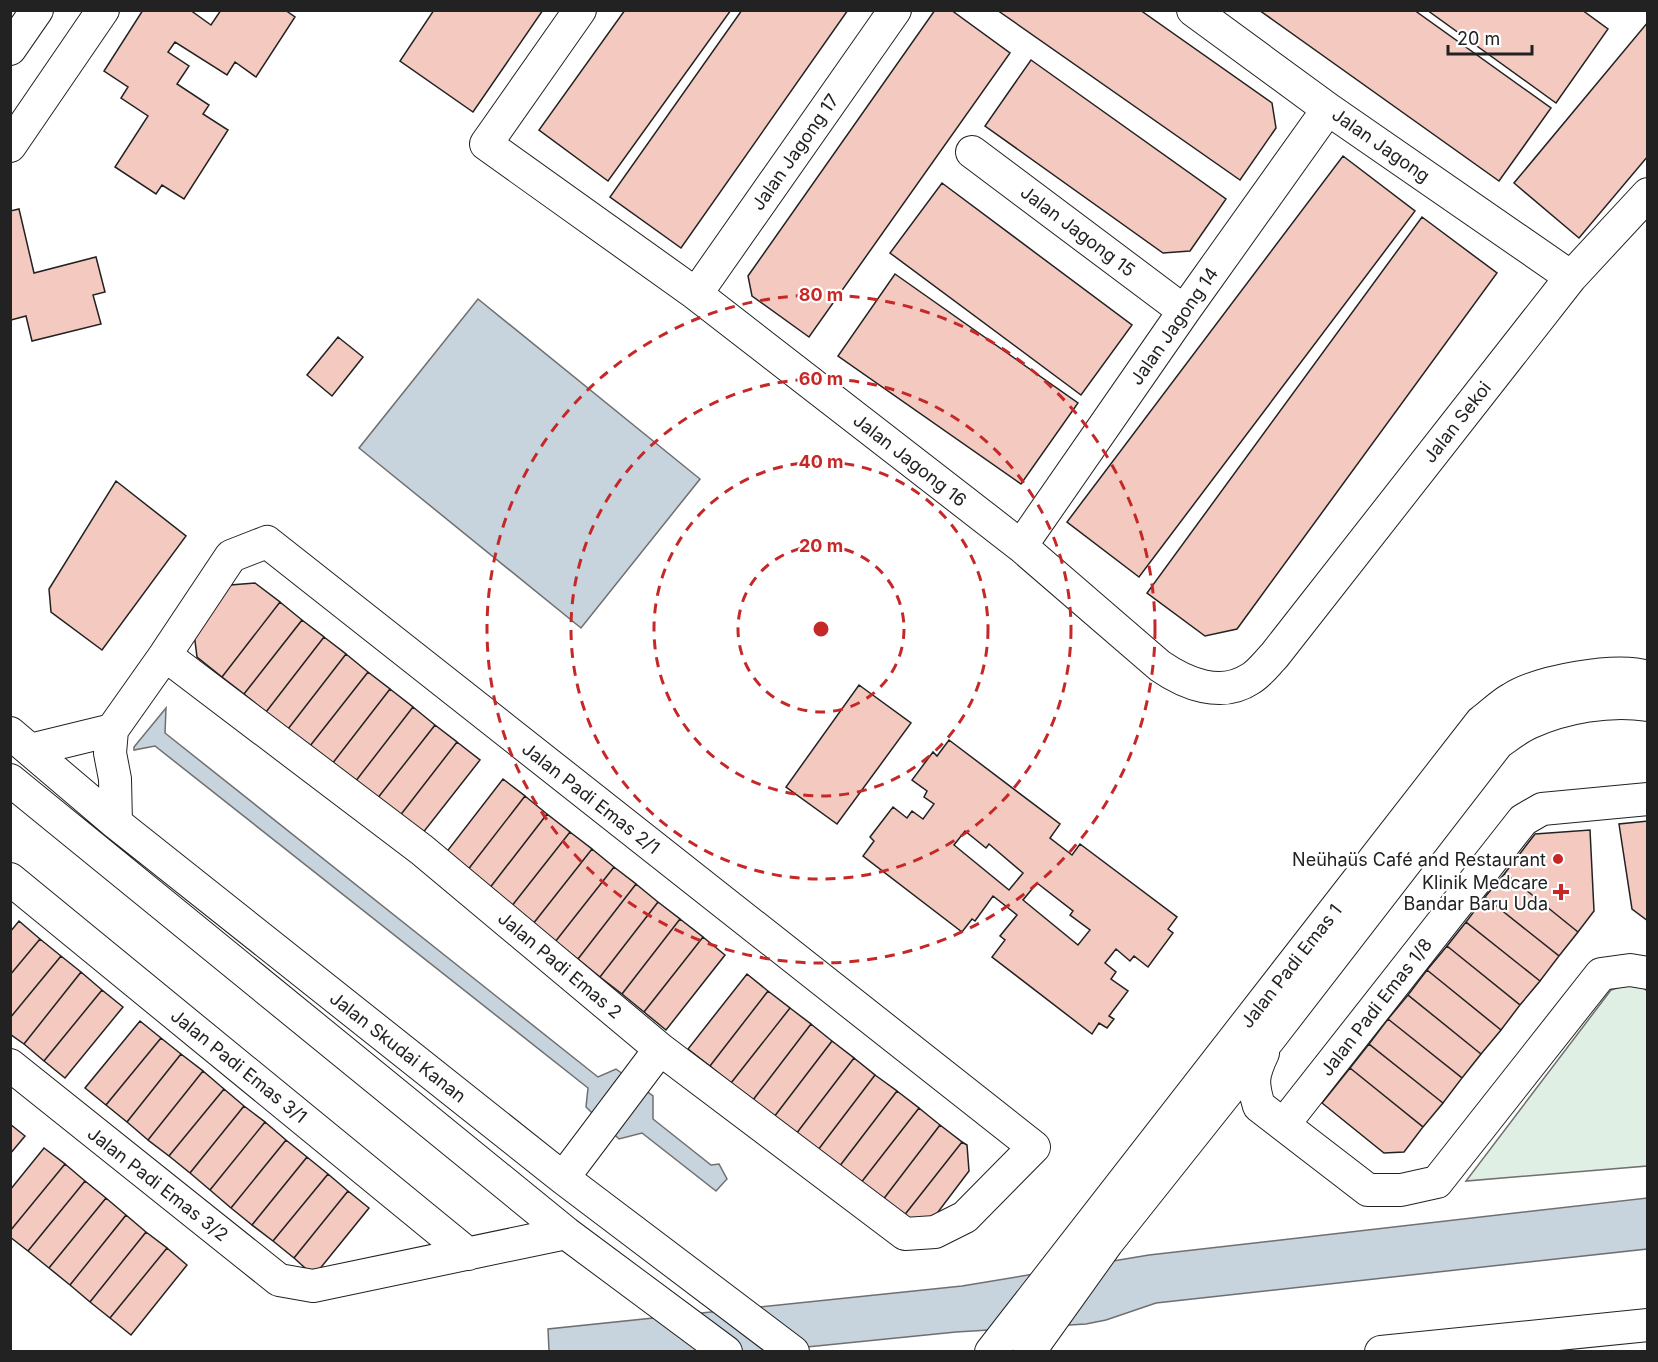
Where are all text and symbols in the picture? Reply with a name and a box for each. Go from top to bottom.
scale bar [1448,18,1532,56]
text: 20 m [1457,28,1500,49]
street label: Jalan Jagong 17 [747,90,843,214]
street label: Jalan Jagong [1328,104,1434,186]
street label: Jalan Jagong 15 [1017,181,1139,281]
street label: Jalan Jagong 14 [1126,263,1222,389]
text: 80 m [799,284,843,305]
text: 60 m [799,368,843,389]
street label: Jalan Sekoi [1419,377,1495,467]
street label: Jalan Jagong 16 [849,409,971,511]
text: 40 m [799,451,844,472]
text: 20 m [799,535,843,556]
centre of rings [811,619,831,639]
street label: Jalan Padi Emas 2/1 [518,738,664,858]
place label: Neühaüs Café and Restaurant [1292,849,1546,870]
marker: Neühaüs Café and Restaurant [1551,852,1565,866]
place label: Klinik Medcare Bandar Baru Uda [1404,872,1548,914]
marker: Klinik Medcare Bandar Baru Uda [1552,883,1570,901]
street label: Jalan Padi Emas 1 [1236,900,1346,1032]
street label: Jalan Padi Emas 2 [494,907,626,1023]
street label: Jalan Padi Emas 1/8 [1316,934,1436,1080]
street label: Jalan Skudai Kanan [326,987,470,1107]
street label: Jalan Padi Emas 3/1 [167,1005,311,1127]
street label: Jalan Padi Emas 3/2 [84,1123,232,1245]

